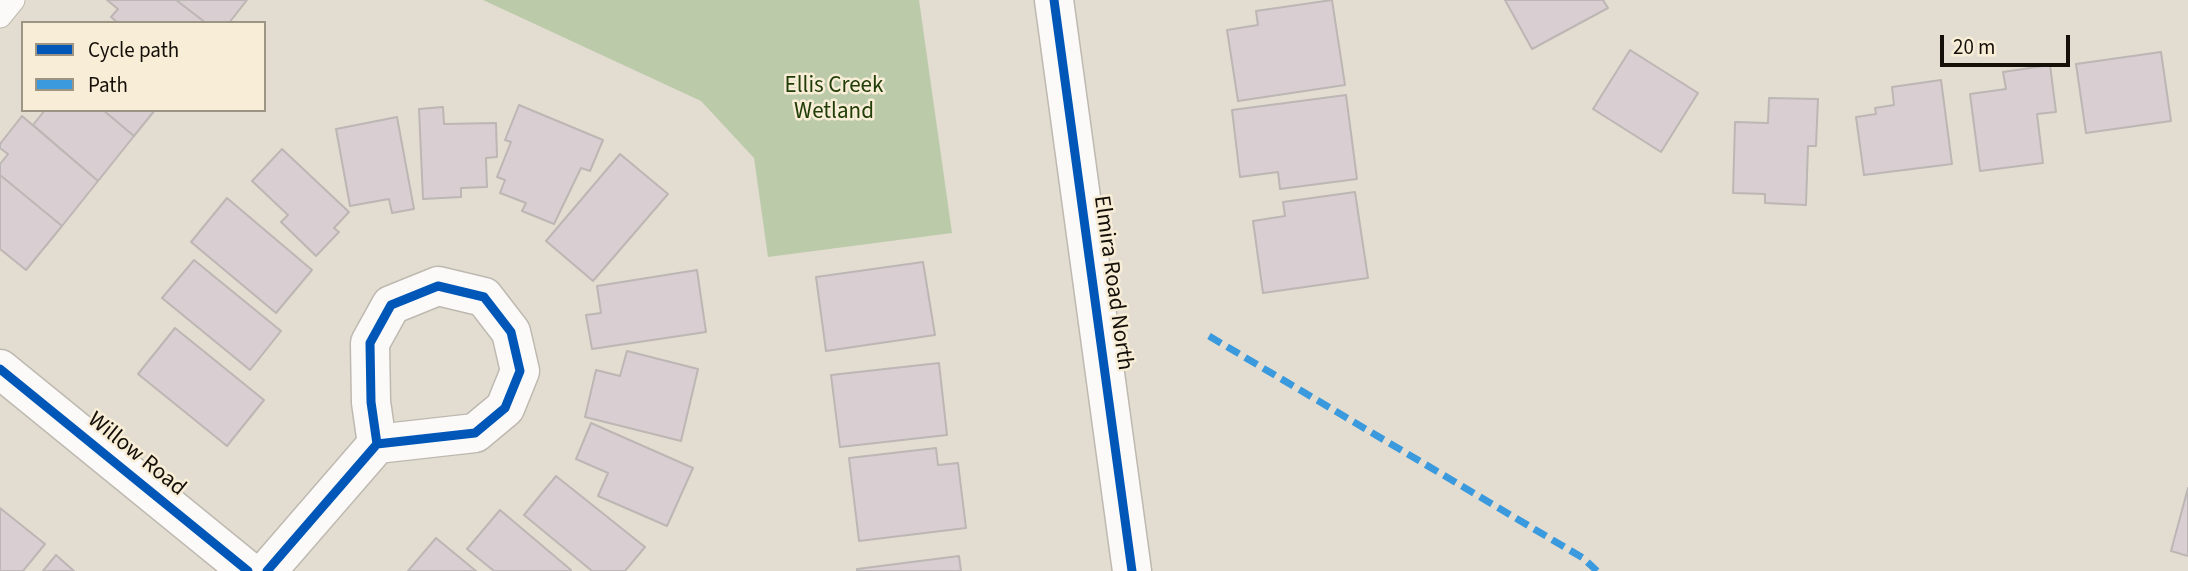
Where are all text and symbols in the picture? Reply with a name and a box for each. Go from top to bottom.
legend [21,21,266,112]
scale bar [1943,21,2072,65]
text: 20 m [1953,32,1995,62]
text: Cycle path [88,35,179,65]
text: Path [88,70,128,100]
park label: Ellis Creek Wetland [785,73,883,127]
street label: Elmira Road North [1086,194,1138,372]
street label: Willow Road [81,407,191,503]

